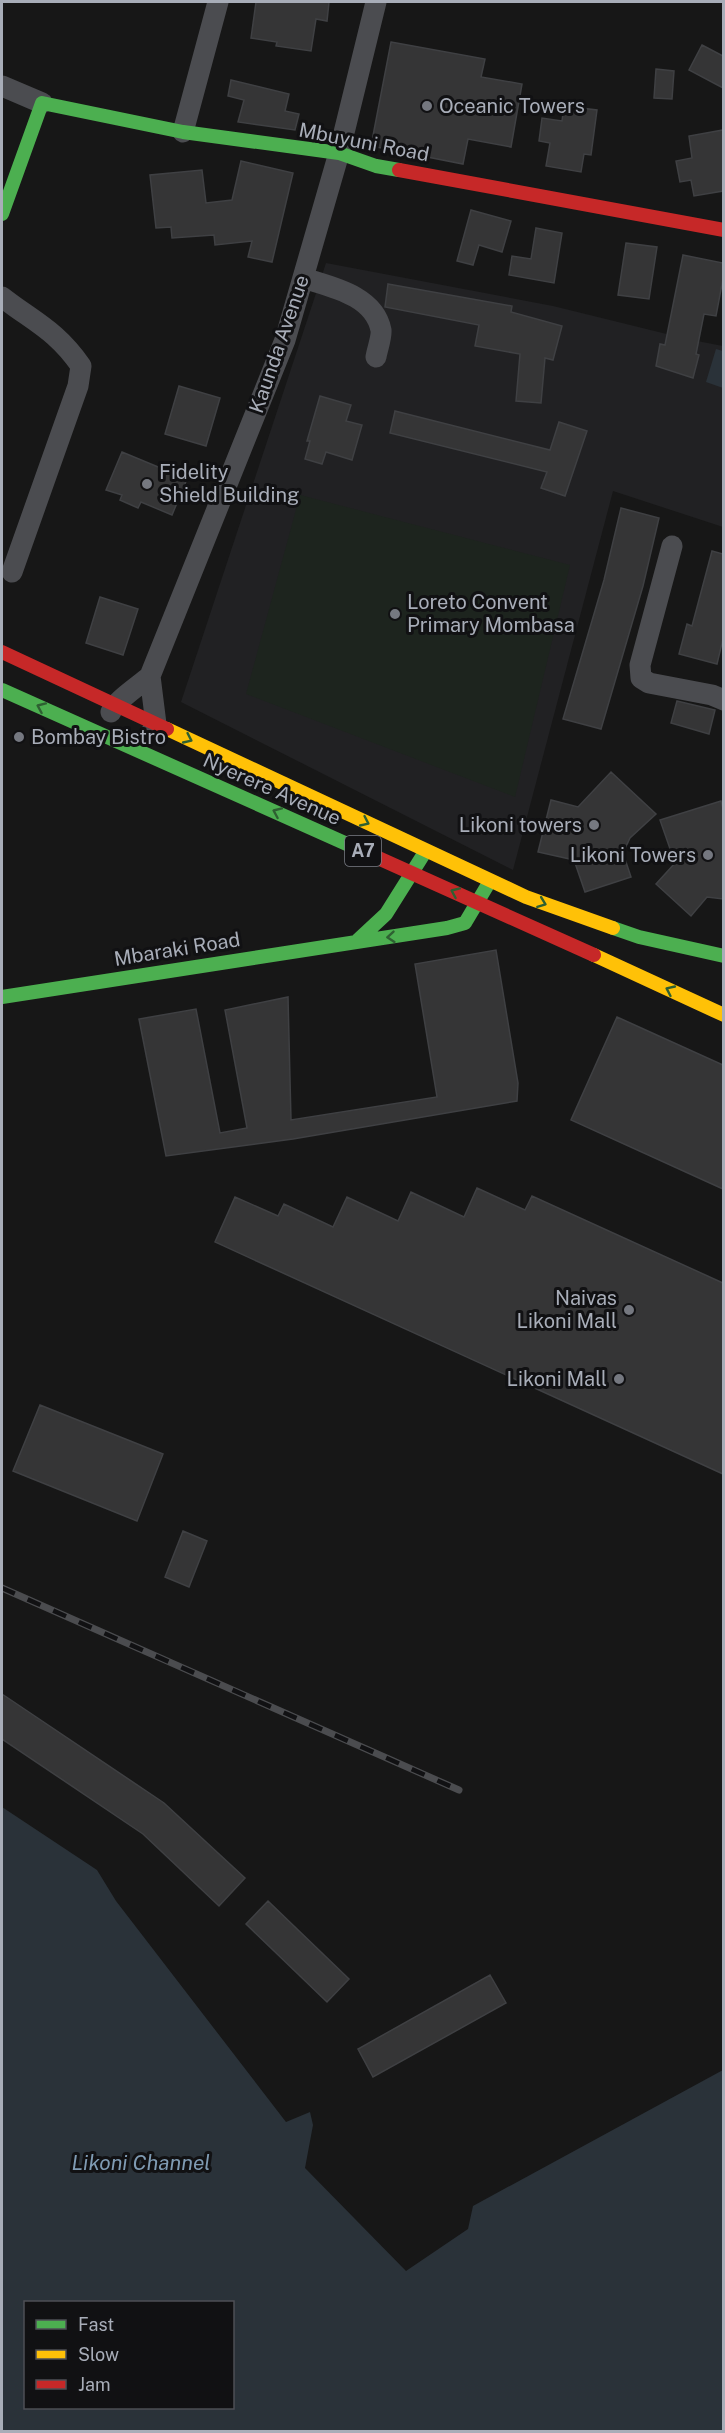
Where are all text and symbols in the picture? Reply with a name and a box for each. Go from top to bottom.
place label: Oceanic Towers [439,94,585,118]
marker: Oceanic Towers [420,99,434,113]
street label: Mbuyuni Road [297,118,431,166]
street label: Kaunda Avenue [244,272,314,416]
place label: Fidelity Shield Building [159,460,299,507]
marker: Fidelity Shield Building [140,477,154,491]
place label: Loreto Convent Primary Mombasa [407,590,575,637]
marker: Loreto Convent Primary Mombasa [388,607,402,621]
one-way arrow [37,702,48,714]
place label: Bombay Bistro [31,725,166,749]
marker: Bombay Bistro [12,730,26,744]
one-way arrow [181,732,192,744]
street label: Nyerere Avenue [199,748,345,830]
one-way arrow [272,807,283,819]
place label: Likoni towers [459,813,582,837]
one-way arrow [358,814,369,826]
marker: Likoni towers [587,818,601,832]
road number: A7 [345,836,381,866]
place label: Likoni Towers [570,843,696,867]
marker: Likoni Towers [701,848,715,862]
one-way arrow [450,887,461,899]
one-way arrow [536,896,547,908]
street label: Mbaraki Road [112,927,242,971]
one-way arrow [386,930,395,943]
one-way arrow [666,986,677,998]
place label: Naivas Likoni Mall [516,1286,617,1333]
marker: Naivas Likoni Mall [622,1303,636,1317]
place label: Likoni Mall [506,1367,607,1391]
marker: Likoni Mall [612,1372,626,1386]
water label: Likoni Channel [71,2150,211,2175]
legend [24,2301,234,2409]
text: Fast [78,2314,114,2335]
text: Slow [78,2344,119,2365]
text: Jam [78,2374,111,2395]

